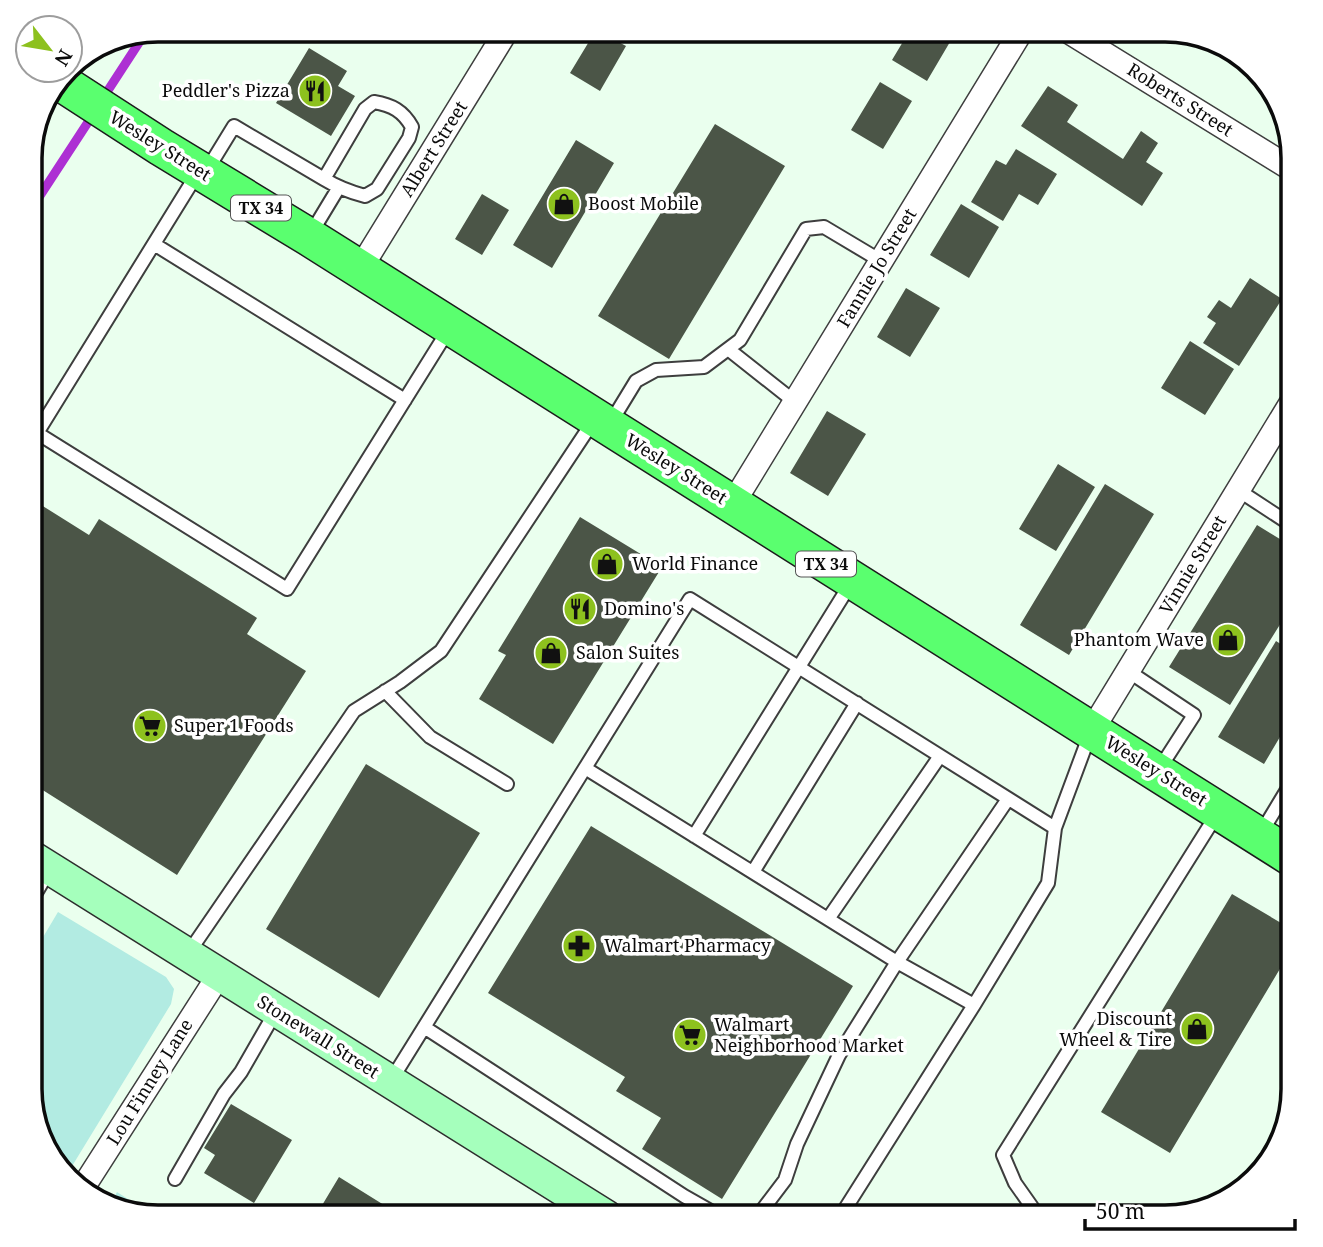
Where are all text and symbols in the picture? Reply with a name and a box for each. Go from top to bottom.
north arrow [14,14,84,84]
text: N [49,45,79,71]
street label: Roberts Street [1123,57,1238,141]
restaurant icon: Peddler's Pizza [296,72,334,110]
place label: Peddler's Pizza [162,78,290,102]
street label: Albert Street [394,96,472,201]
street label: Wesley Street [105,104,216,186]
shop icon: Boost Mobile [545,185,583,223]
place label: Boost Mobile [588,191,699,215]
road number: TX 34 [231,196,291,220]
street label: Fannie Jo Street [831,203,921,332]
street label: Wesley Street [621,427,732,509]
street label: Vinnie Street [1153,511,1231,618]
shop icon: World Finance [588,545,626,583]
place label: World Finance [632,551,758,575]
road number: TX 34 [796,552,856,576]
restaurant icon: Domino's [561,590,599,628]
place label: Domino's [604,596,684,620]
shop icon: Phantom Wave [1209,621,1247,659]
place label: Phantom Wave [1074,627,1204,651]
shop icon: Salon Suites [532,634,570,672]
place label: Salon Suites [576,640,679,664]
supermarket icon: Super 1 Foods [131,707,169,745]
place label: Super 1 Foods [174,713,294,737]
street label: Wesley Street [1101,729,1212,811]
pharmacy icon: Walmart Pharmacy [560,927,598,965]
place label: Walmart Pharmacy [604,933,772,957]
street label: Stonewall Street [253,989,384,1083]
place label: Discount Wheel & Tire [1059,1006,1172,1051]
shop icon: Discount Wheel & Tire [1178,1010,1216,1048]
place label: Walmart Neighborhood Market [714,1012,904,1057]
street label: Lou Finney Lane [101,1014,198,1149]
supermarket icon: Walmart Neighborhood Market [671,1016,709,1054]
scale bar [1085,1188,1295,1232]
text: 50 m [1096,1197,1145,1225]

